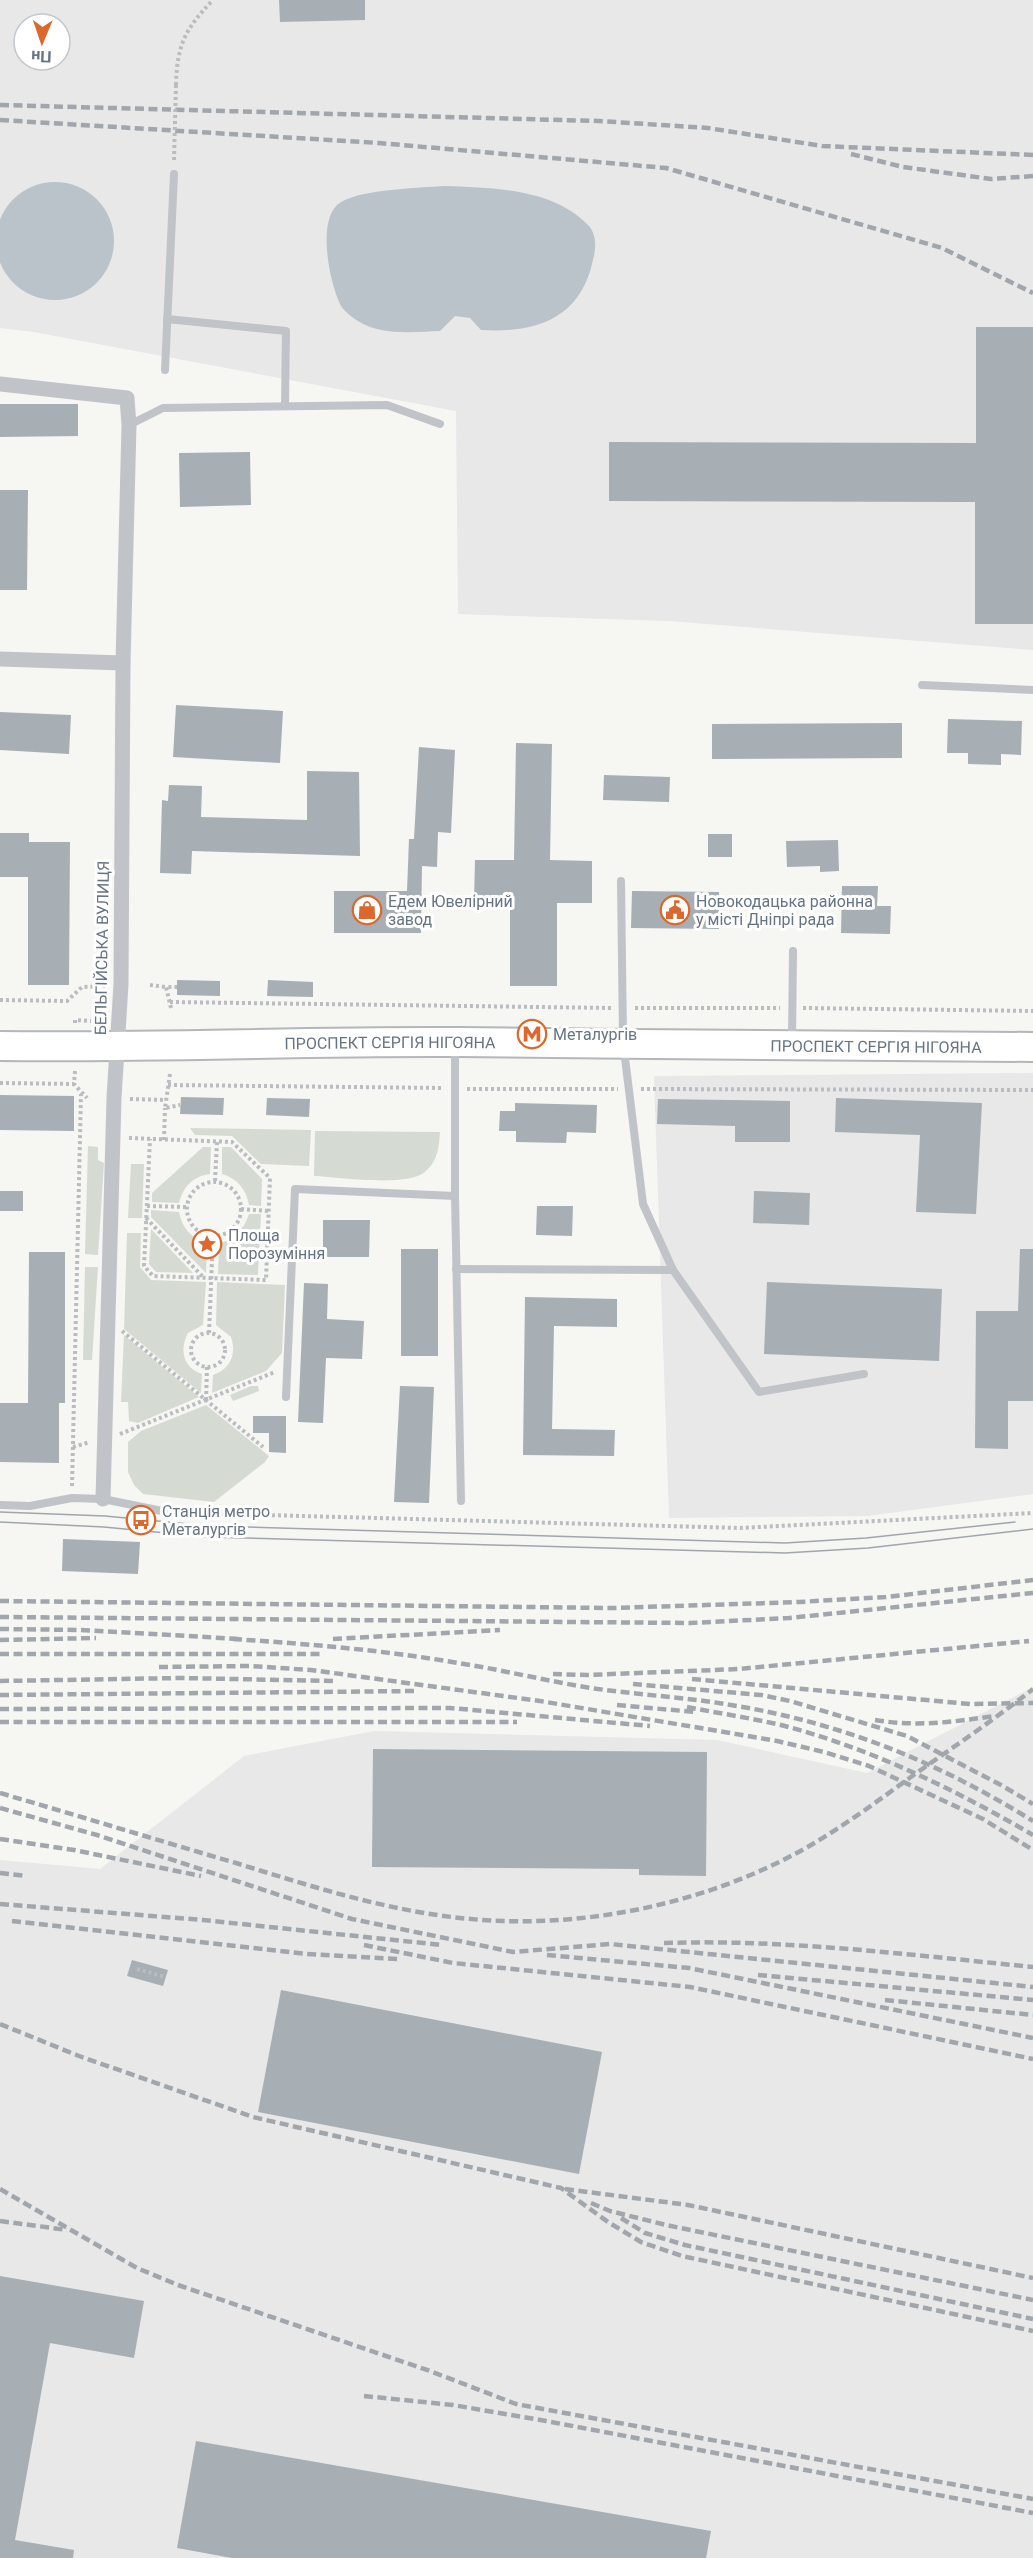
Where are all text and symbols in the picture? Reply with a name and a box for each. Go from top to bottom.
north arrow [12,12,72,72]
text: Пн [31,47,52,66]
street label: БЕЛЬГІЙСЬКА ВУЛИЦЯ [91,861,113,1035]
place label: Едем Ювелірний завод [388,892,513,929]
place label: Новокодацька районна у місті Дніпрі рада [696,892,873,929]
shop icon: Едем Ювелірний завод [351,894,383,926]
public building icon: Новокодацька районна у місті Дніпрі рада [659,894,691,926]
metro station icon: Металургів [516,1018,548,1050]
place label: Металургів [553,1025,637,1044]
street label: ПРОСПЕКТ СЕРГІЯ НІГОЯНА [284,1032,496,1053]
street label: ПРОСПЕКТ СЕРГІЯ НІГОЯНА [770,1036,982,1056]
place label: Площа Порозуміння [228,1226,325,1263]
place icon: Площа Порозуміння [191,1228,223,1260]
place label: Станція метро Металургів [162,1502,270,1539]
bus stop icon: Станція метро Металургів [125,1504,157,1536]

